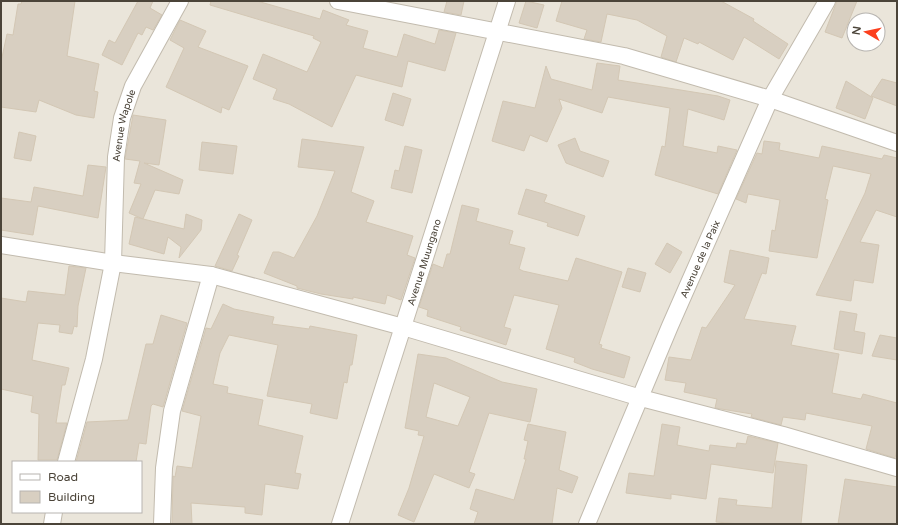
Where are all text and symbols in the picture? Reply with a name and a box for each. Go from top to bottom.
north arrow [846,12,886,52]
text: N [850,25,864,36]
street label: Avenue Wapole [111,88,139,162]
street label: Avenue Muungano [405,217,444,307]
street label: Avenue de la Paix [678,219,723,300]
legend [12,461,142,513]
text: Road [48,470,78,484]
text: Building [48,490,95,504]

